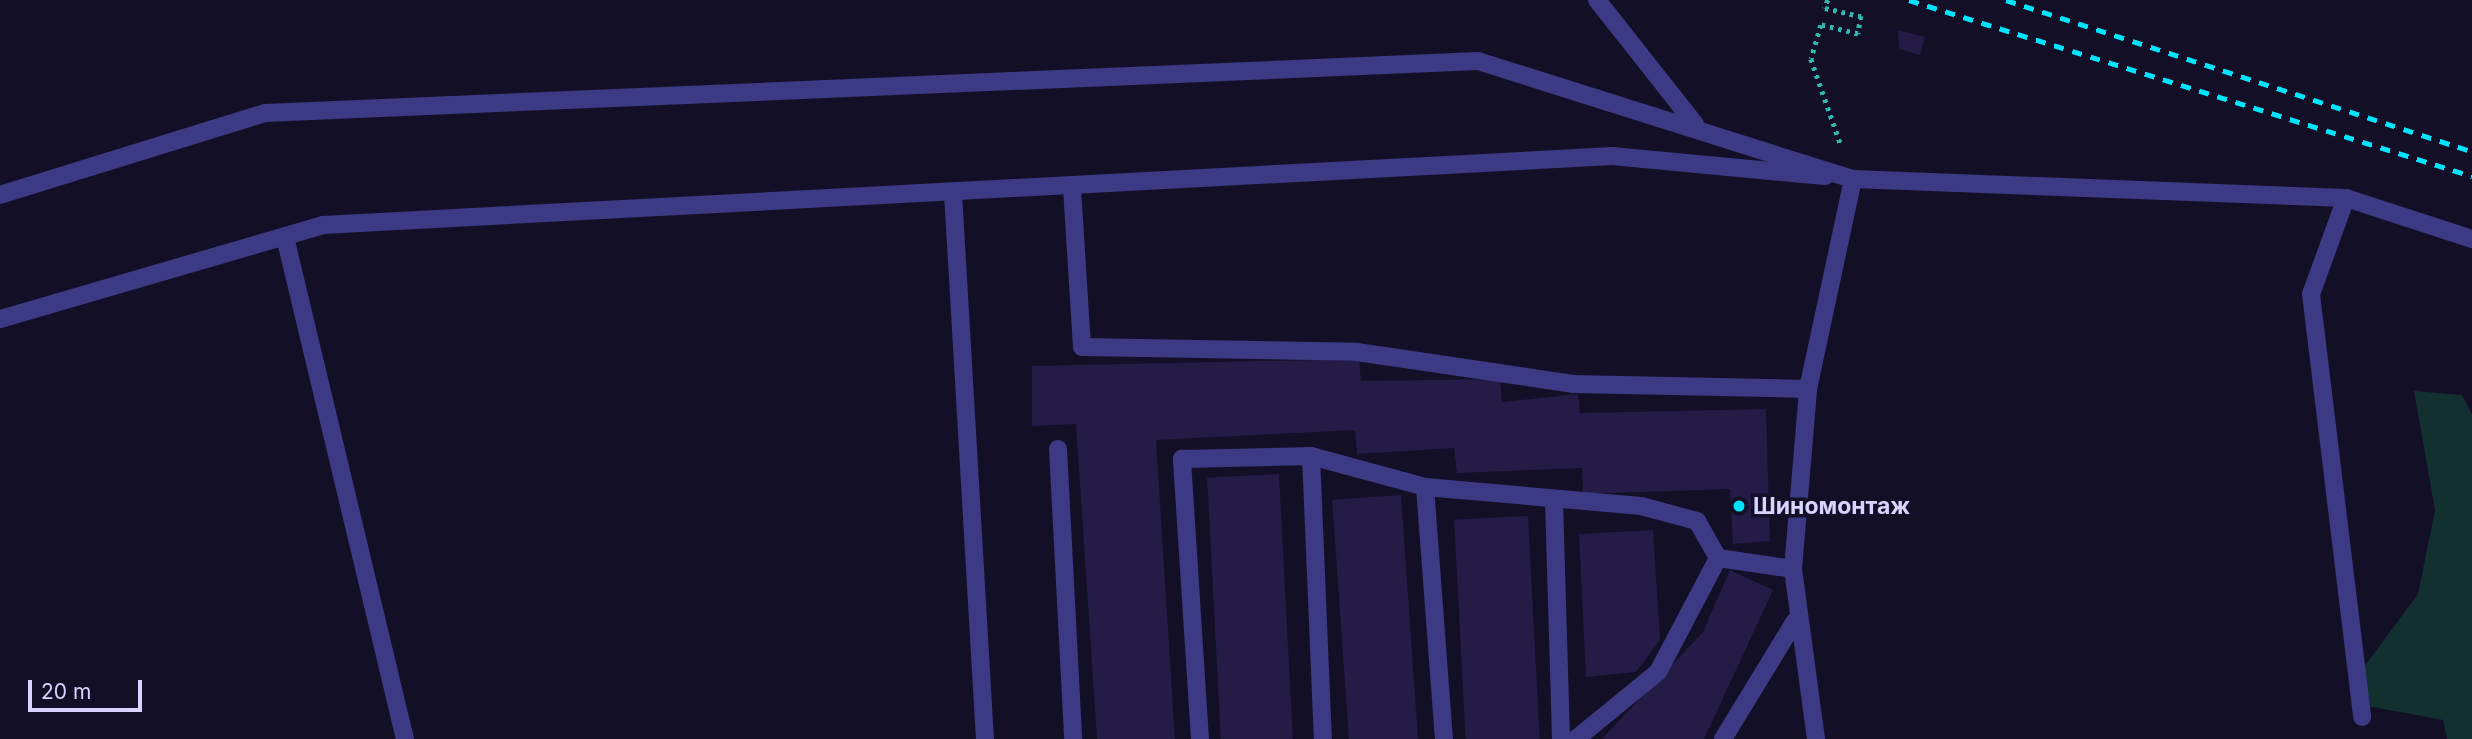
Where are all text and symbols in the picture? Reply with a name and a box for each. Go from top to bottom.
place label: Шиномонтаж [1753,492,1910,520]
marker: Шиномонтаж [1731,498,1747,514]
scale bar [32,666,145,710]
text: 20 m [41,679,91,704]

